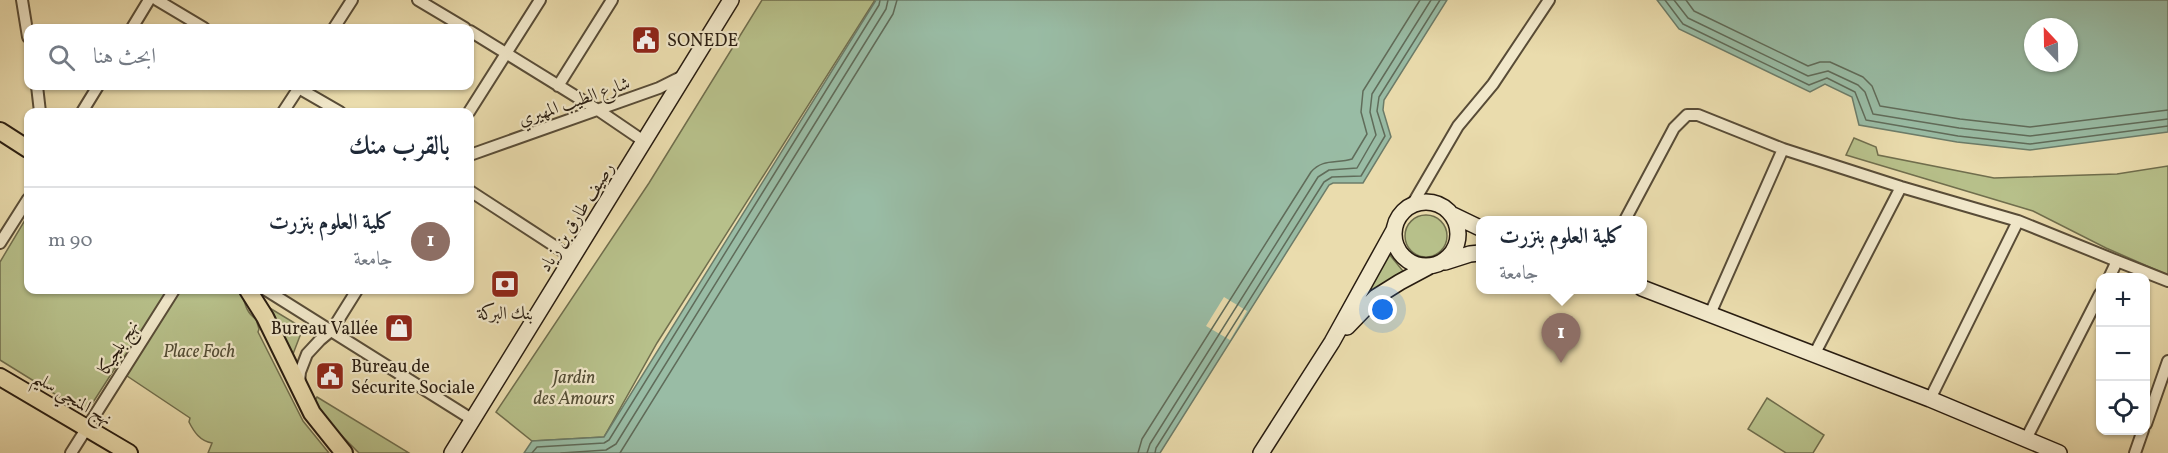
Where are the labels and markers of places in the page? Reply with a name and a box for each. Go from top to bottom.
public building icon: SONEDE [630,24,662,56]
place label: SONEDE [667,29,738,54]
bank icon: بنك البركة [489,268,521,300]
place label: بنك البركة [476,302,533,327]
shop icon: Bureau Vallée [383,312,415,344]
pin: 1 [1542,314,1580,363]
place label: Bureau Vallée [271,317,378,342]
place label: Bureau de Sécurite Sociale [351,355,475,401]
public building icon: Bureau de Sécurite Sociale [314,360,346,392]

